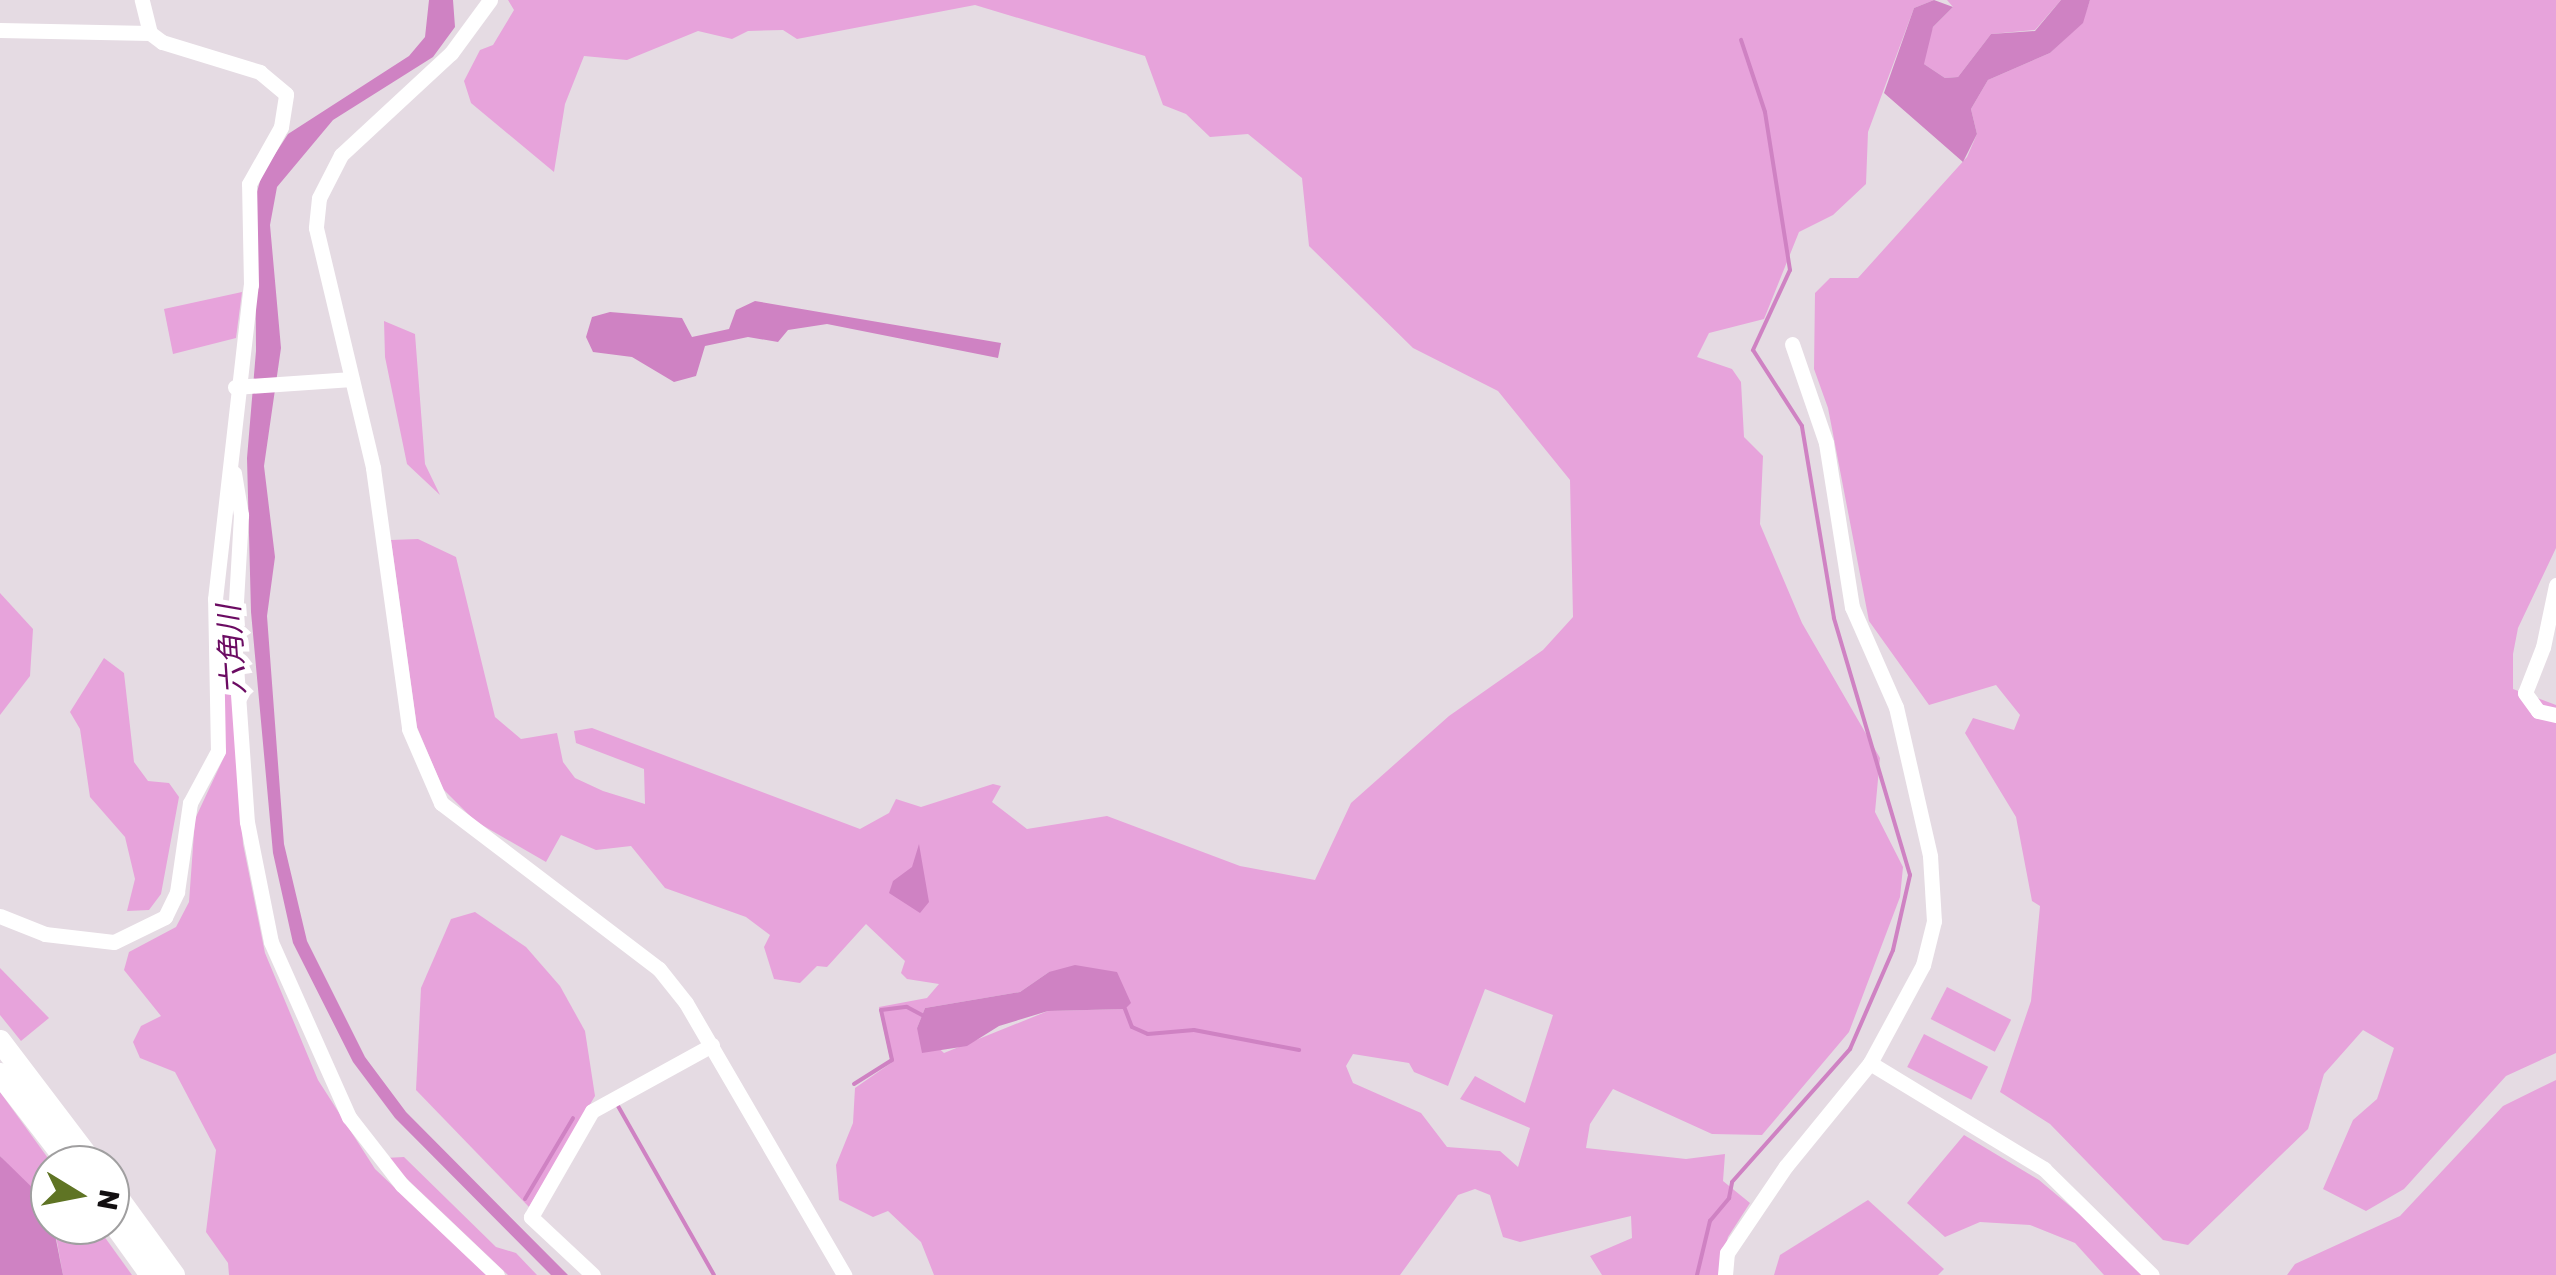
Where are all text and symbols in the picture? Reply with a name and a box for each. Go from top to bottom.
water label: 六角川 [211,604,253,696]
north arrow [30,1145,130,1245]
text: N [90,1187,126,1213]

